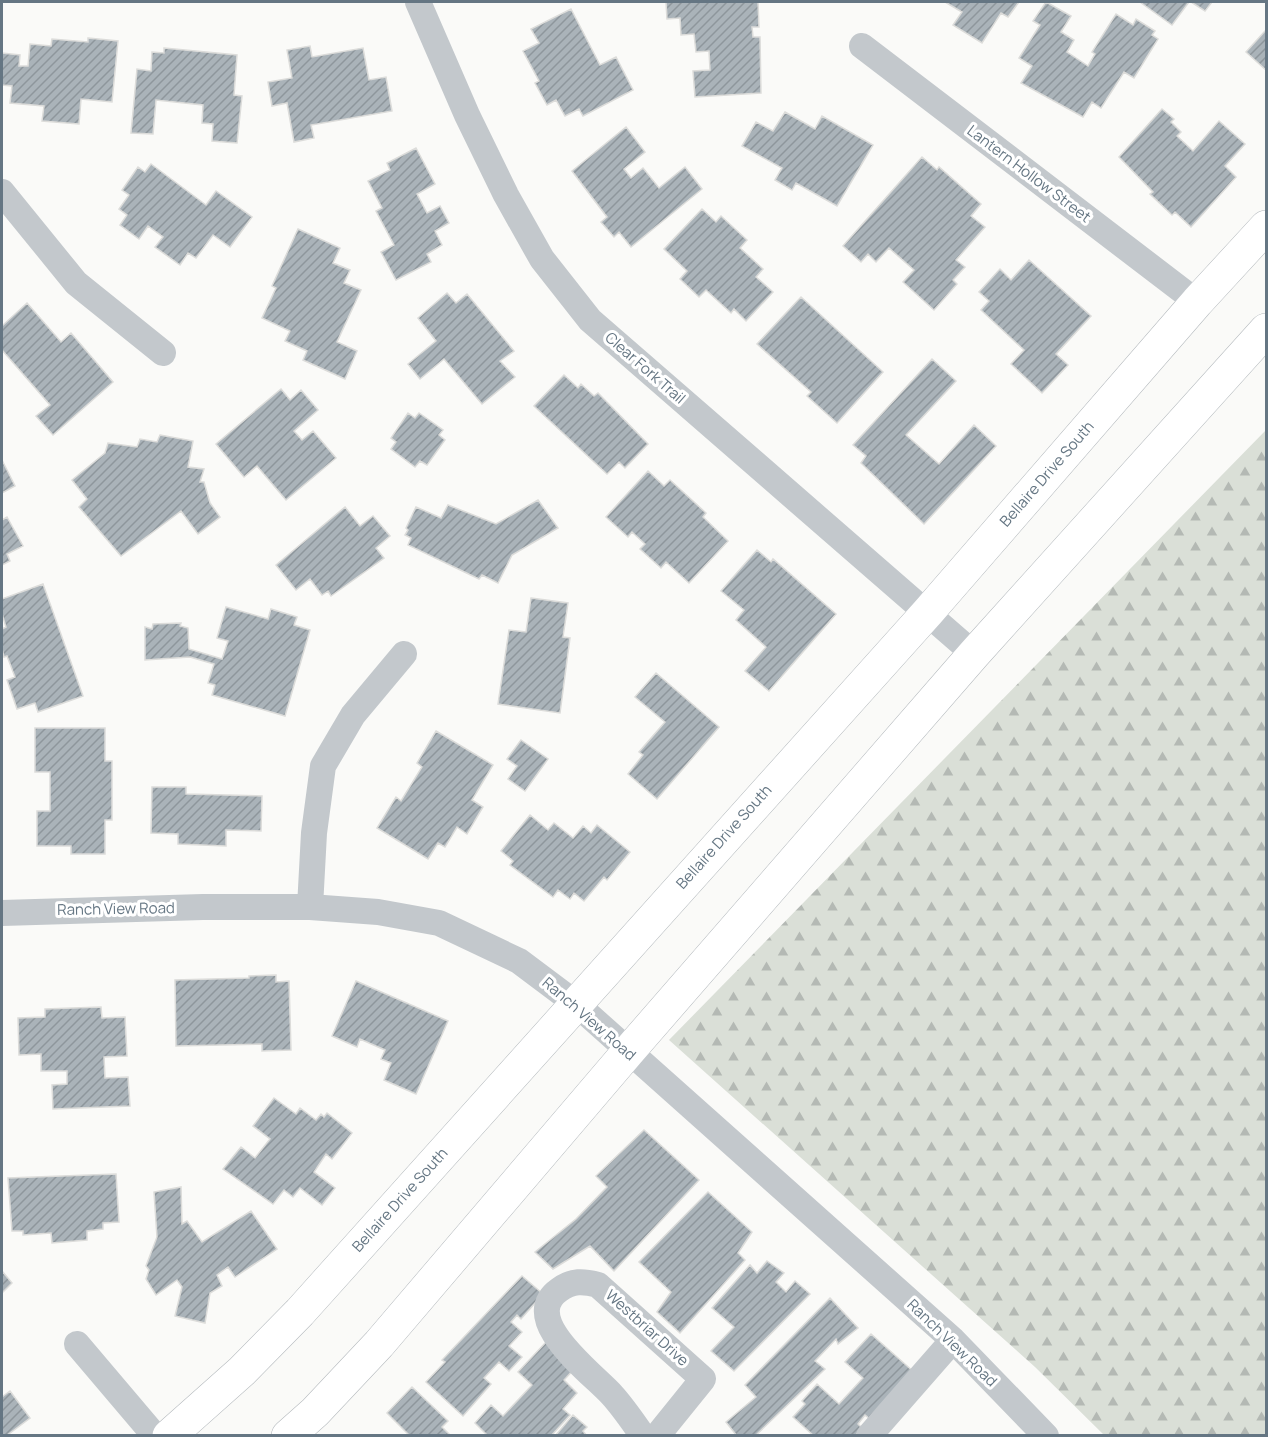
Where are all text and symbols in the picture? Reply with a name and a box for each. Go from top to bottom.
street label: Lantern Hollow Street [963,120,1096,227]
street label: Clear Fork Trail [601,327,690,408]
street label: Bellaire Drive South [995,416,1099,531]
street label: Bellaire Drive South [671,780,776,893]
street label: Ranch View Road [57,897,175,920]
street label: Ranch View Road [538,972,641,1065]
street label: Bellaire Drive South [347,1143,452,1256]
street label: Westbriar Drive [601,1285,694,1371]
street label: Ranch View Road [903,1294,1002,1391]

